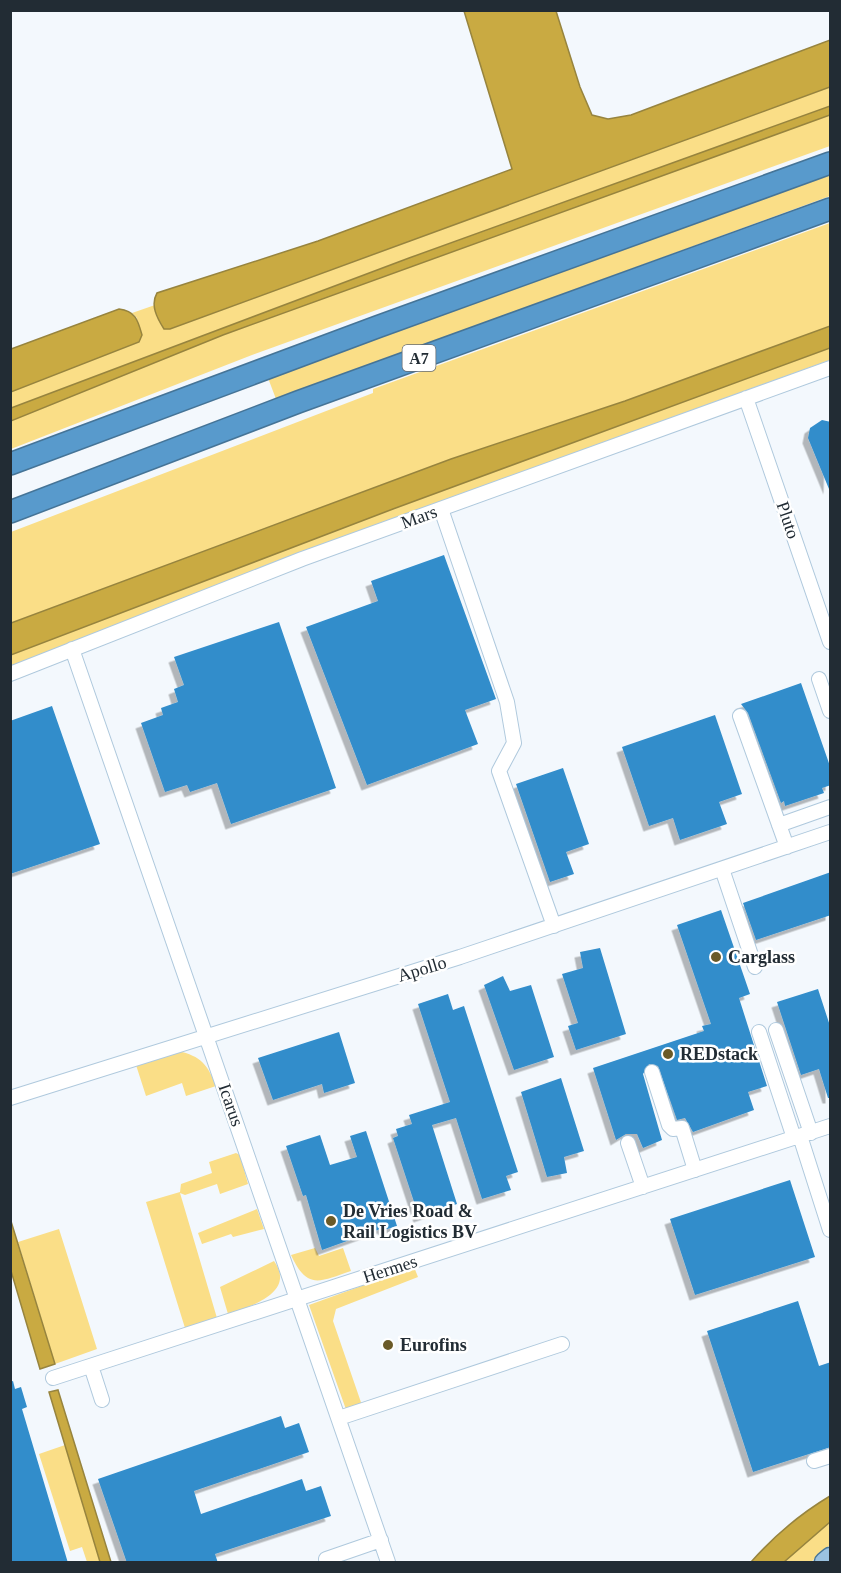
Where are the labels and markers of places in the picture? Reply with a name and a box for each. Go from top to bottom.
place label: Carglass [728,947,795,967]
marker: Carglass [709,950,723,964]
place label: REDstack [680,1044,758,1064]
marker: REDstack [661,1047,675,1061]
place label: De Vries Road & Rail Logistics BV [343,1201,477,1242]
marker: De Vries Road & Rail Logistics BV [324,1214,338,1228]
place label: Eurofins [400,1335,467,1355]
marker: Eurofins [381,1338,395,1352]

